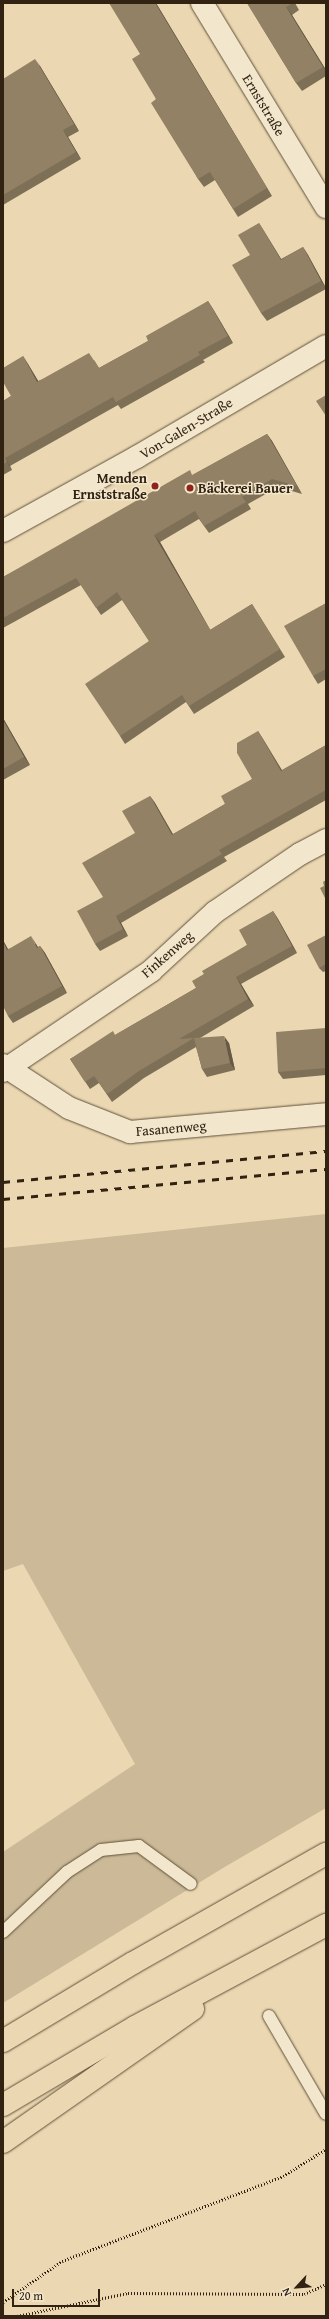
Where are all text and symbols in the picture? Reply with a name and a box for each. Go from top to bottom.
street label: Ernststraße [239,71,289,139]
street label: Von-Galen-Straße [137,394,235,462]
place label: Menden Ernststraße [73,470,147,502]
place label: Bäckerei Bauer [198,480,292,496]
marker: Menden Ernststraße [150,481,160,491]
marker: Bäckerei Bauer [185,483,195,493]
street label: Finkenweg [138,927,196,981]
street label: Fasanenweg [135,1117,207,1139]
north arrow [277,2267,317,2307]
scale bar [14,2281,102,2307]
text: N [277,2285,295,2299]
text: 20 m [19,2287,43,2304]

